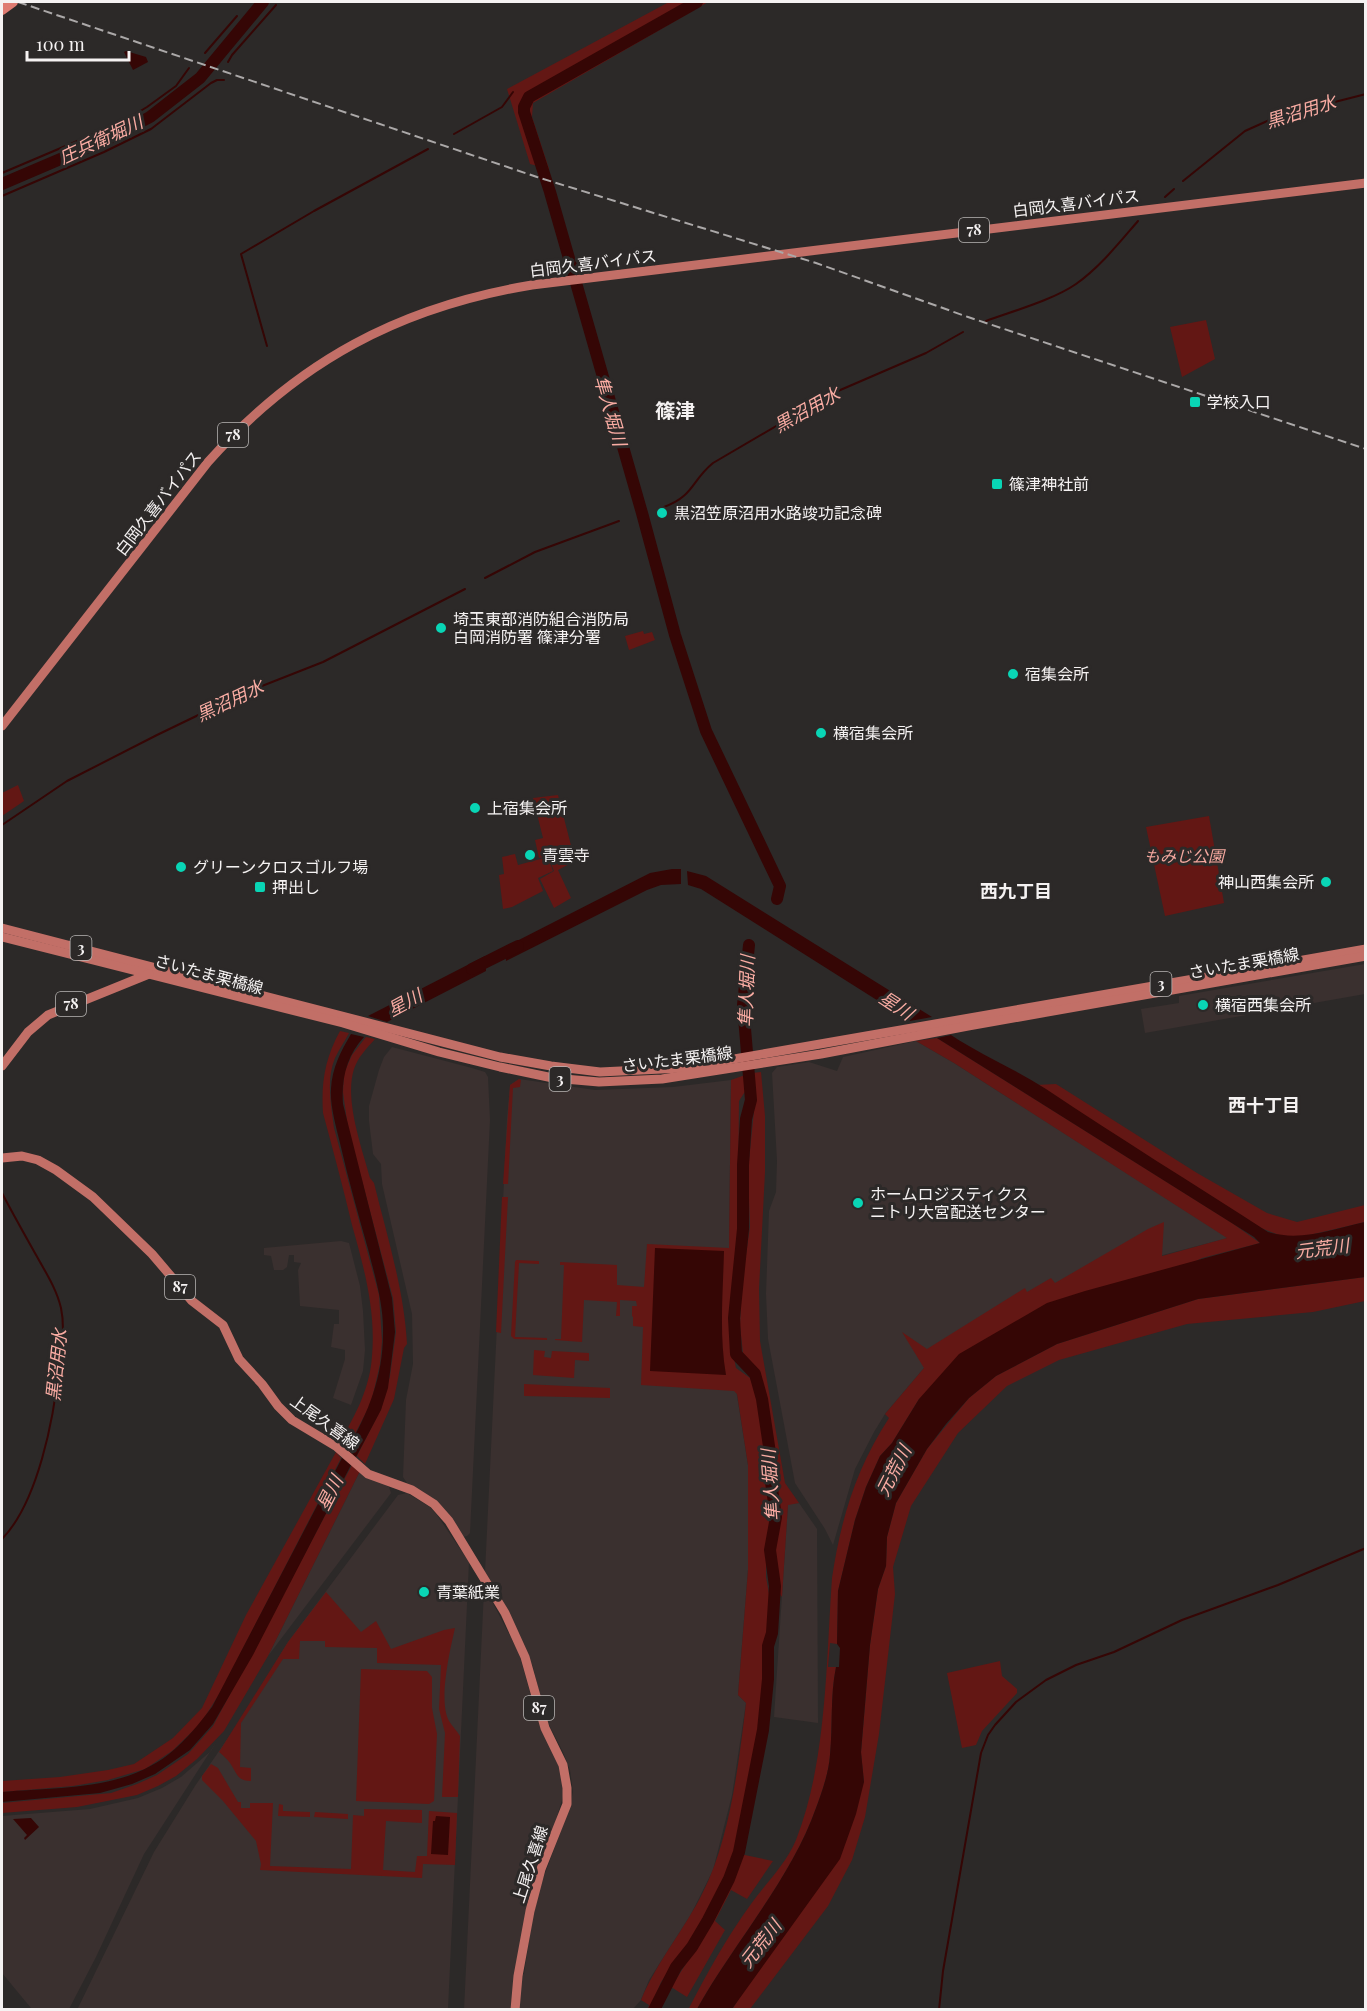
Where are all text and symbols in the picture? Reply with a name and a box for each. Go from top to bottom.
scale bar [27,24,129,62]
text: 100 m [36,32,85,56]
water label: 黒沼用水 [1263,88,1341,133]
water label: 庄兵衛堀川 [55,108,148,169]
street label: 白岡久喜バイパス [1011,184,1141,221]
road number: 78 [959,218,989,242]
street label: 白岡久喜バイパス [528,244,658,281]
water label: 隼人堀川 [590,373,633,451]
water label: 黒沼用水 [769,380,846,437]
place label: 学校入口 [1207,391,1271,412]
marker: 学校入口 [1188,395,1202,409]
district label: 篠津 [655,396,695,423]
road number: 78 [218,423,248,447]
street label: 白岡久喜バイパス [110,446,205,559]
place label: 篠津神社前 [1009,473,1089,494]
marker: 篠津神社前 [990,477,1004,491]
place label: 黒沼笠原沼用水路竣功記念碑 [674,502,882,523]
marker: 黒沼笠原沼用水路竣功記念碑 [655,506,669,520]
place label: 埼玉東部消防組合消防局 白岡消防署 篠津分署 [453,608,629,647]
marker: 埼玉東部消防組合消防局 白岡消防署 篠津分署 [434,621,448,635]
place label: 宿集会所 [1025,663,1089,684]
marker: 宿集会所 [1006,667,1020,681]
water label: 黒沼用水 [192,673,269,726]
place label: 横宿集会所 [833,722,913,743]
marker: 横宿集会所 [814,726,828,740]
place label: 上宿集会所 [487,797,567,818]
marker: 上宿集会所 [468,801,482,815]
place label: 青雲寺 [542,844,590,865]
park label: もみじ公園 [1144,845,1226,866]
marker: 青雲寺 [523,848,537,862]
place label: グリーンクロスゴルフ場 [193,856,368,877]
marker: グリーンクロスゴルフ場 [174,860,188,874]
place label: 神山西集会所 [1218,871,1314,892]
marker: 神山西集会所 [1319,875,1333,889]
place label: 押出し [272,876,320,897]
district label: 西九丁目 [980,879,1052,903]
marker: 押出し [253,880,267,894]
road number: 3 [70,936,92,960]
street label: さいたま栗橋線 [1187,942,1301,983]
street label: さいたま栗橋線 [153,949,266,998]
water label: 隼人堀川 [733,953,759,1027]
road number: 3 [1150,972,1172,996]
water label: 星川 [383,982,428,1021]
water label: 星川 [875,985,920,1026]
road number: 78 [56,992,86,1016]
place label: 横宿西集会所 [1215,994,1311,1015]
marker: 横宿西集会所 [1196,998,1210,1012]
street label: さいたま栗橋線 [620,1041,734,1076]
road number: 3 [550,1067,570,1091]
district label: 西十丁目 [1228,1093,1300,1117]
place label: ホームロジスティクス ニトリ大宮配送センター [870,1183,1046,1222]
marker: ホームロジスティクス ニトリ大宮配送センター [851,1196,865,1210]
water label: 元荒川 [1294,1233,1352,1263]
road number: 87 [165,1275,195,1299]
water label: 黒沼用水 [40,1326,72,1402]
street label: 上尾久喜線 [287,1390,364,1454]
water label: 元荒川 [870,1439,917,1500]
water label: 隼人堀川 [755,1446,784,1522]
water label: 星川 [310,1469,349,1514]
place label: 青葉紙業 [436,1581,500,1602]
marker: 青葉紙業 [417,1585,431,1599]
road number: 87 [524,1696,554,1720]
street label: 上尾久喜線 [507,1823,552,1905]
water label: 元荒川 [734,1913,788,1972]

